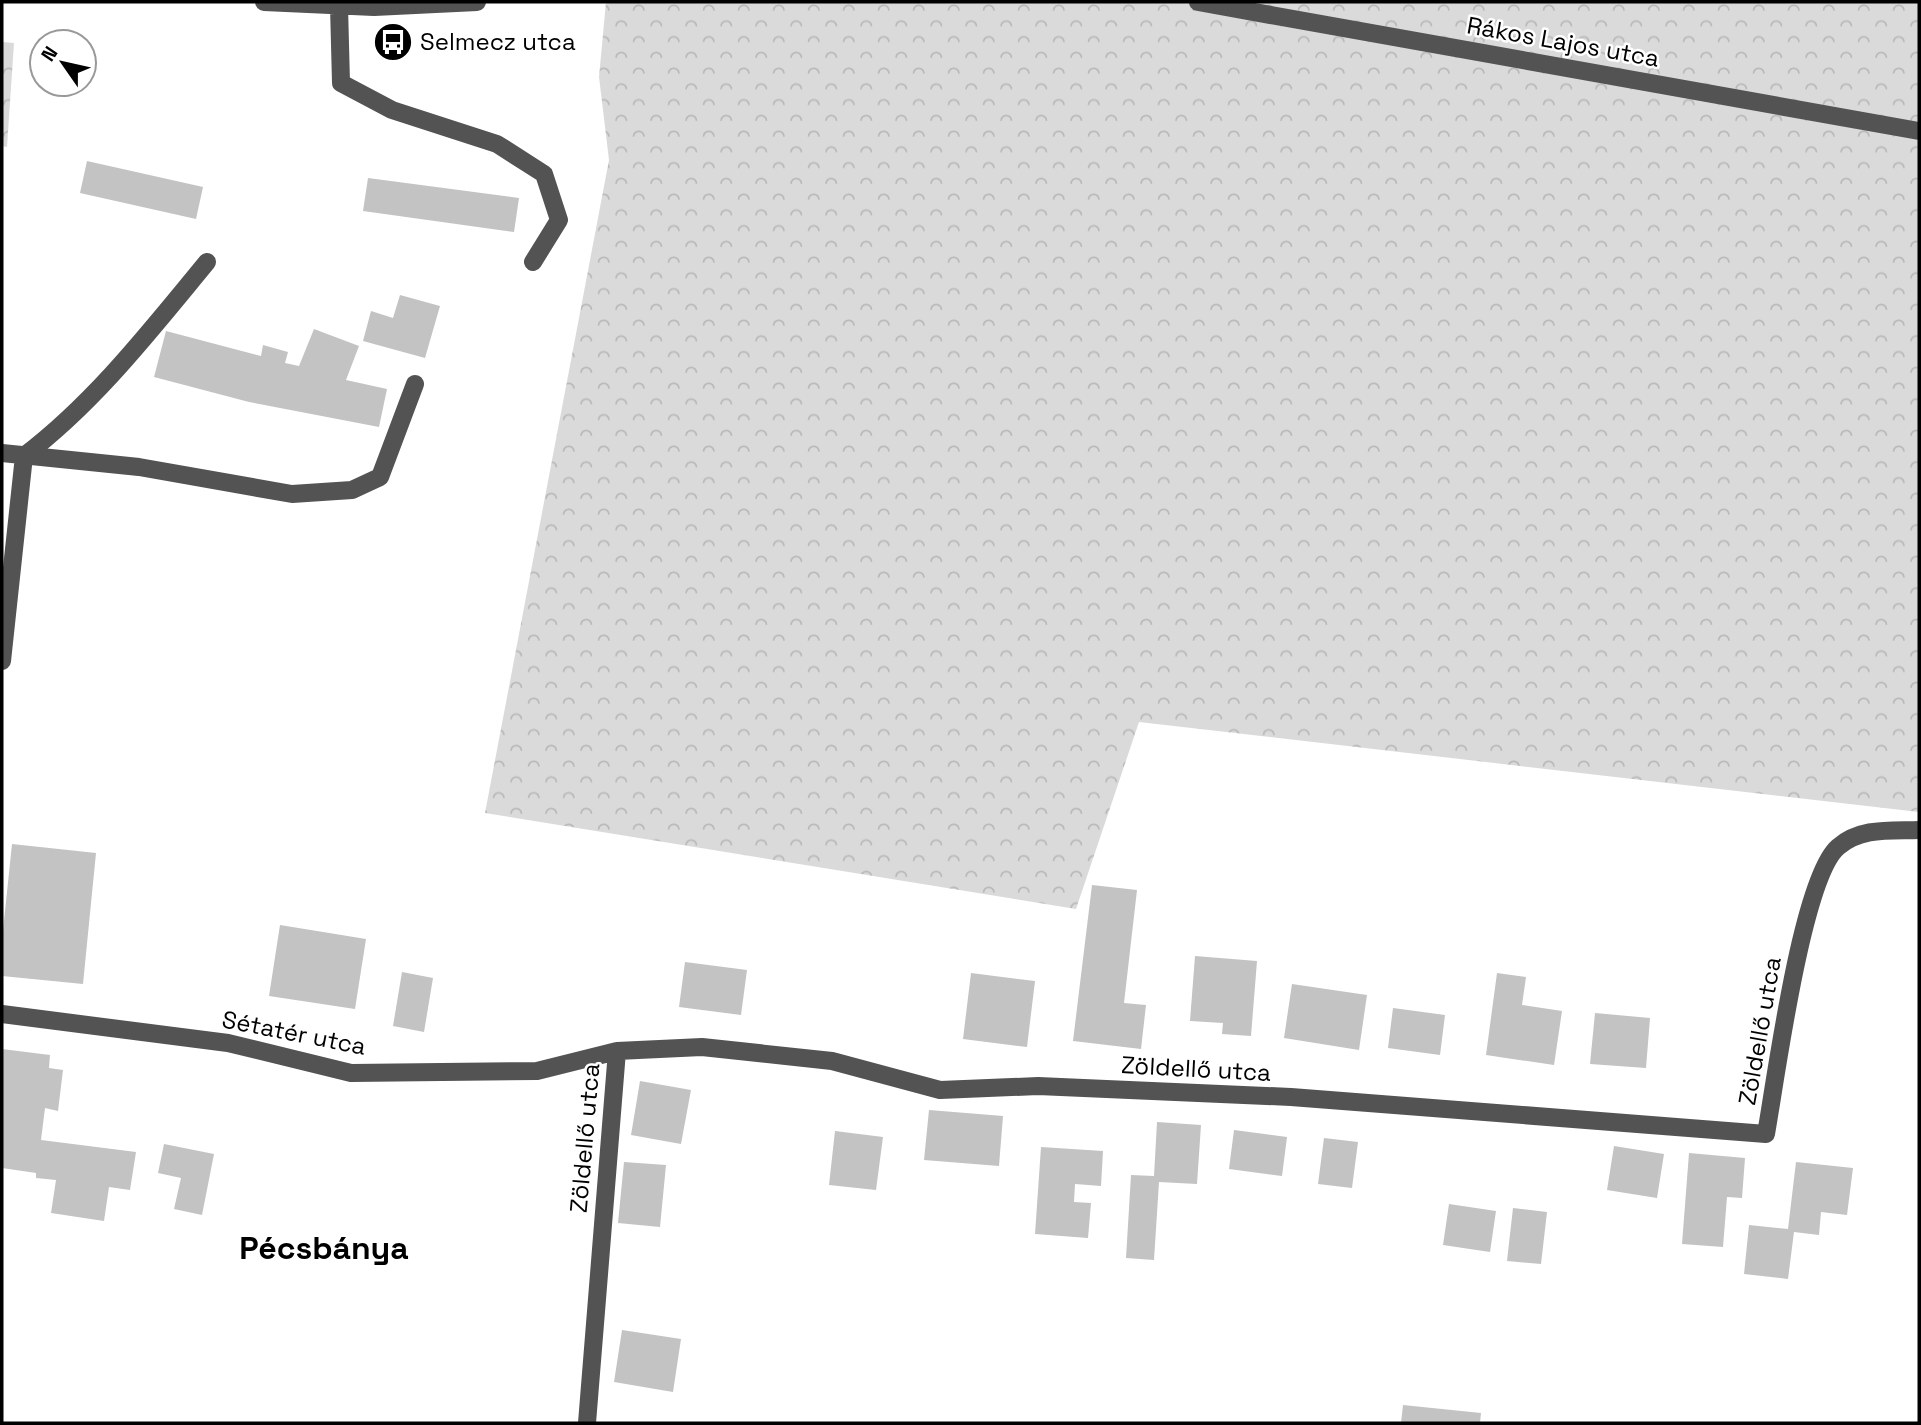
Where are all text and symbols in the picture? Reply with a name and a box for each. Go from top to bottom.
street label: Rákos Lajos utca [1464,9,1662,74]
bus stop icon: Selmecz utca [372,21,414,63]
place label: Selmecz utca [420,26,576,57]
north arrow [28,28,98,98]
text: N [35,42,63,66]
street label: Zöldellő utca [1731,954,1788,1108]
street label: Sétatér utca [220,1003,369,1062]
street label: Zöldellő utca [1120,1049,1272,1088]
street label: Zöldellő utca [563,1062,606,1214]
district label: Pécsbánya [239,1228,409,1268]

